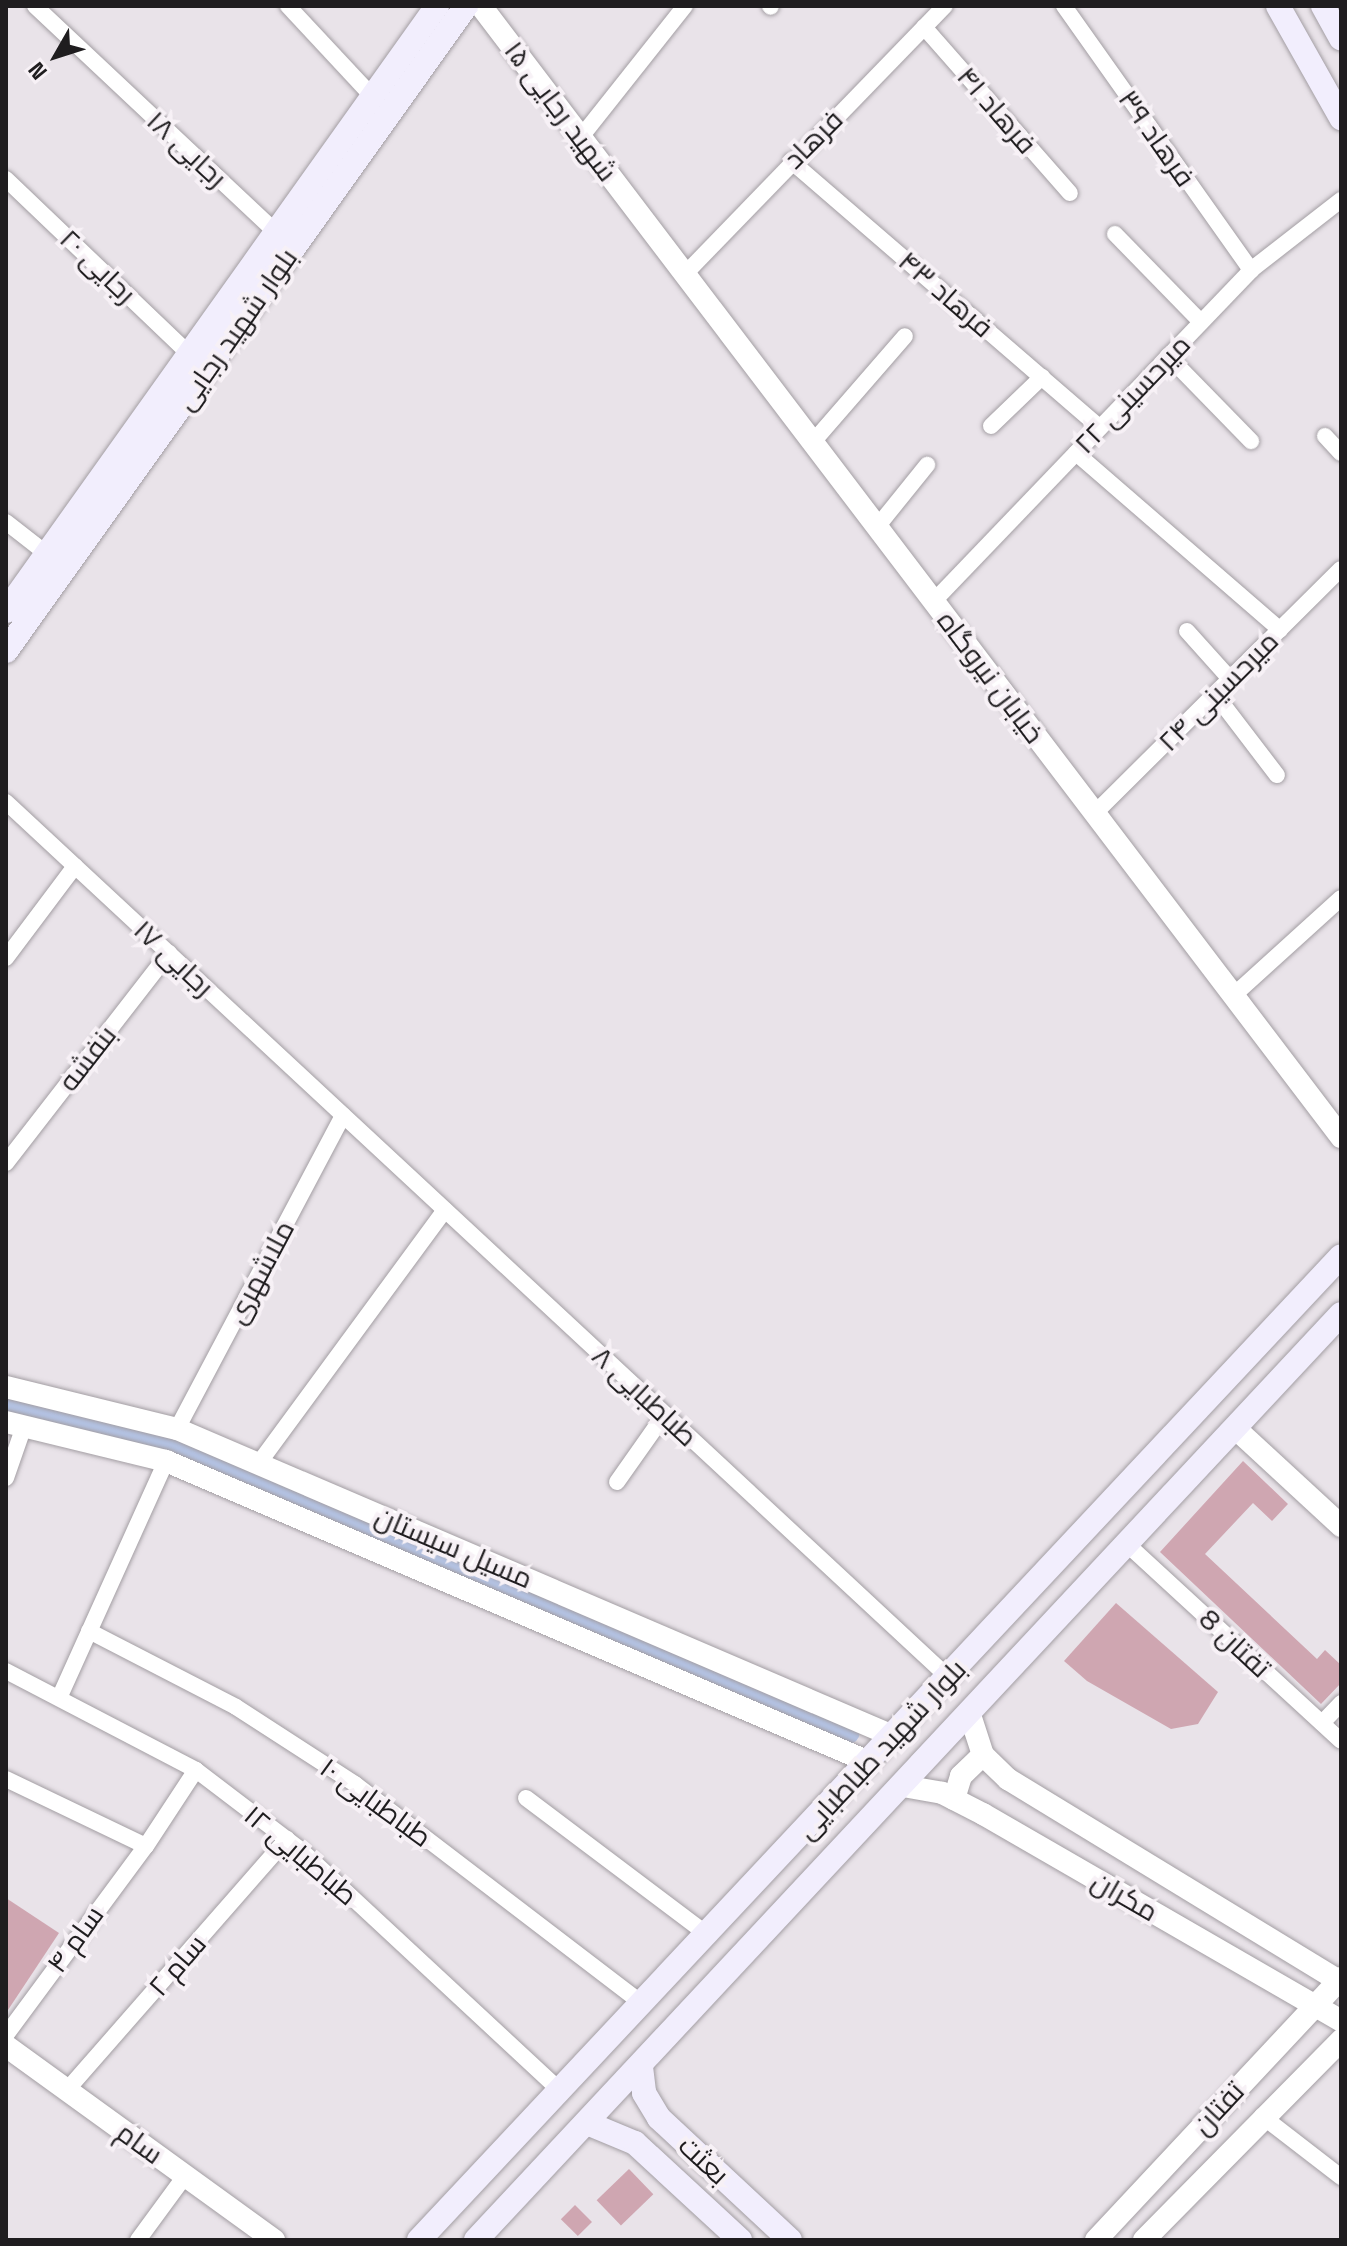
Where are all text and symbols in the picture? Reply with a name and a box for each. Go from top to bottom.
north arrow [16,16,96,96]
street label: شهید رجایی ۱۵ [497,34,625,188]
text: N [22,57,53,86]
street label: فرهاد ۴۱ [950,60,1044,160]
street label: فرهاد ۳۹ [1112,83,1202,193]
street label: فرهاد [777,103,849,175]
street label: رجایی ۱۸ [140,104,234,194]
street label: رجایی ۲۰ [53,222,143,310]
street label: بلوار شهید رجایی [168,242,304,416]
street label: فرهاد ۴۳ [892,244,1000,344]
street label: میرحسینی ۲۲ [1067,328,1197,460]
street label: خیابان نیروگاه [930,604,1052,750]
street label: میرحسینی ۲۴ [1151,624,1285,758]
street label: رجایی ۱۷ [127,913,221,1003]
street label: بنفشه [51,1019,123,1097]
street label: ملاشهری [219,1215,301,1329]
street label: طباطبایی ۸ [585,1339,705,1453]
street label: مسیل سیستان [370,1499,538,1595]
street label: تفتان 8 [1192,1602,1278,1684]
street label: بلوار شهید طباطبایی [789,1652,973,1846]
street label: طباطبایی ۱۰ [314,1750,438,1854]
street label: طباطبایی ۱۲ [238,1798,364,1912]
street label: مکران [1086,1864,1164,1928]
street label: سام ۴ [39,1899,111,1979]
street label: سام ۲ [141,1927,213,2003]
street label: تفتان [1185,2074,1251,2142]
street label: سام [110,2115,170,2171]
street label: بعثت [672,2128,736,2192]

